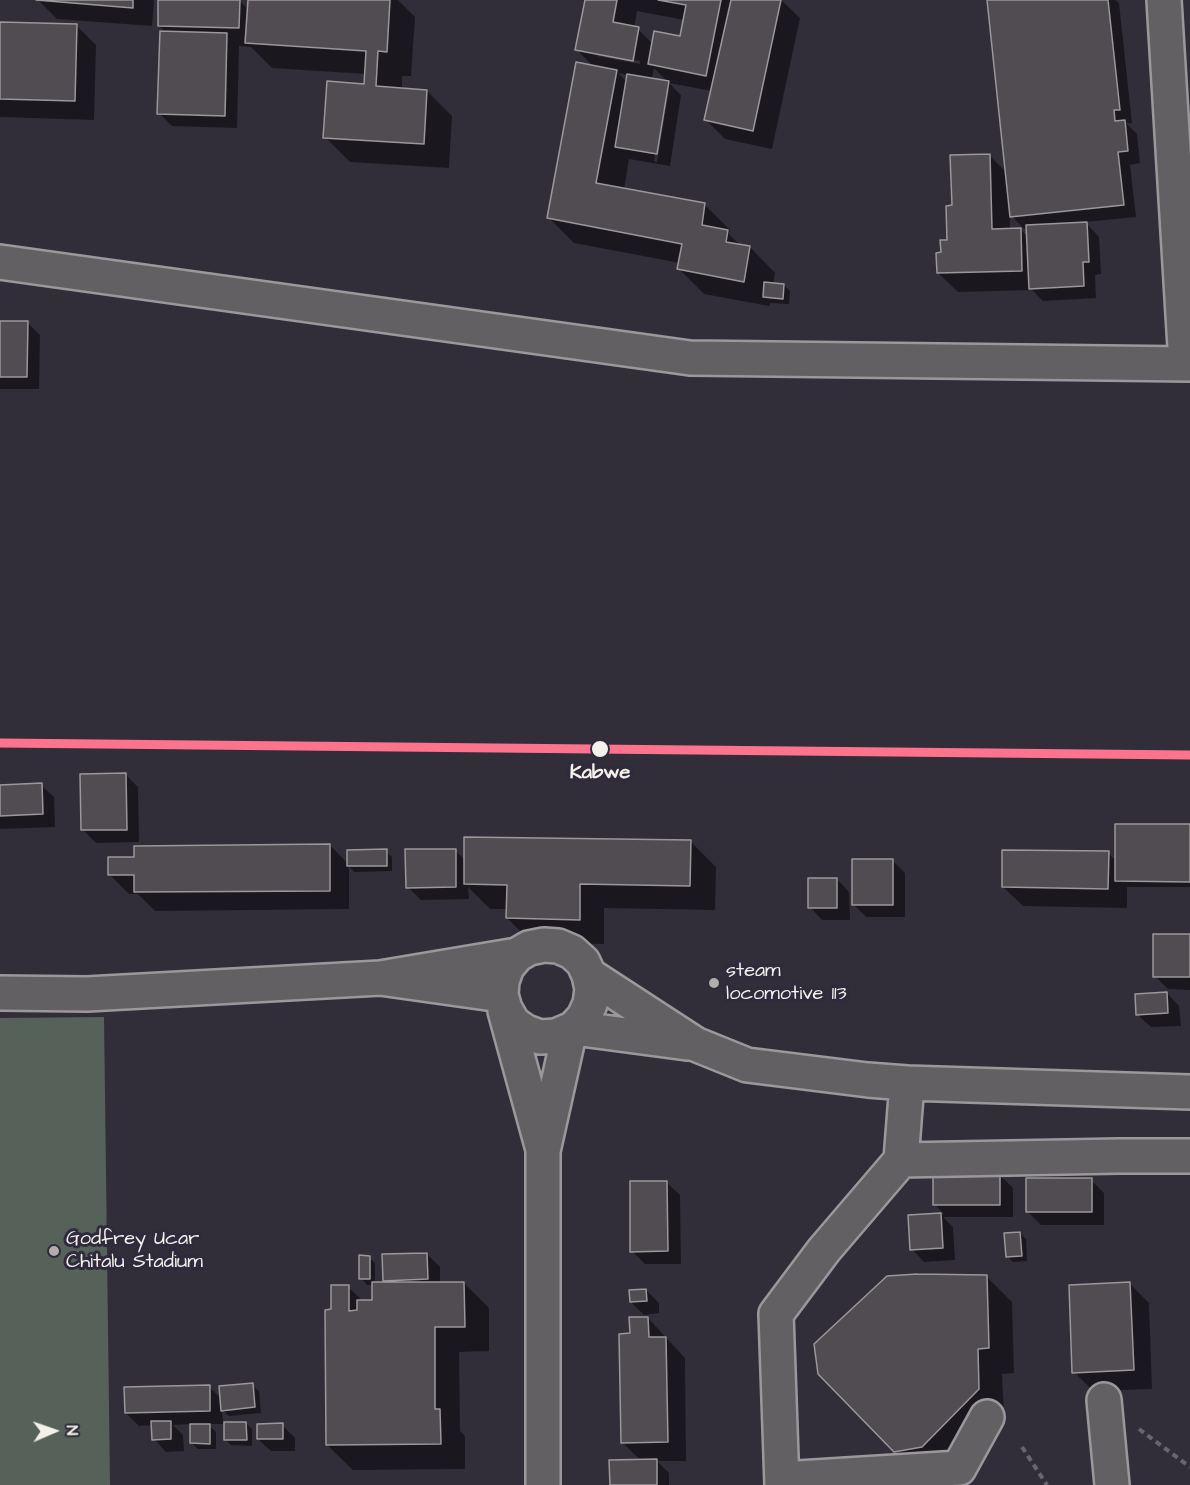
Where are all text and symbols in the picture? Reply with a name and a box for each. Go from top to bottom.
marker: Kabwe [590,739,610,759]
place label: Kabwe [570,762,630,786]
place label: steam locomotive 113 [726,960,847,1007]
marker: steam locomotive 113 [707,976,721,990]
place label: Godfrey Ucar Chitalu Stadium [66,1228,203,1275]
marker: Godfrey Ucar Chitalu Stadium [47,1244,61,1258]
north arrow [24,1401,84,1461]
text: N [61,1425,83,1436]

